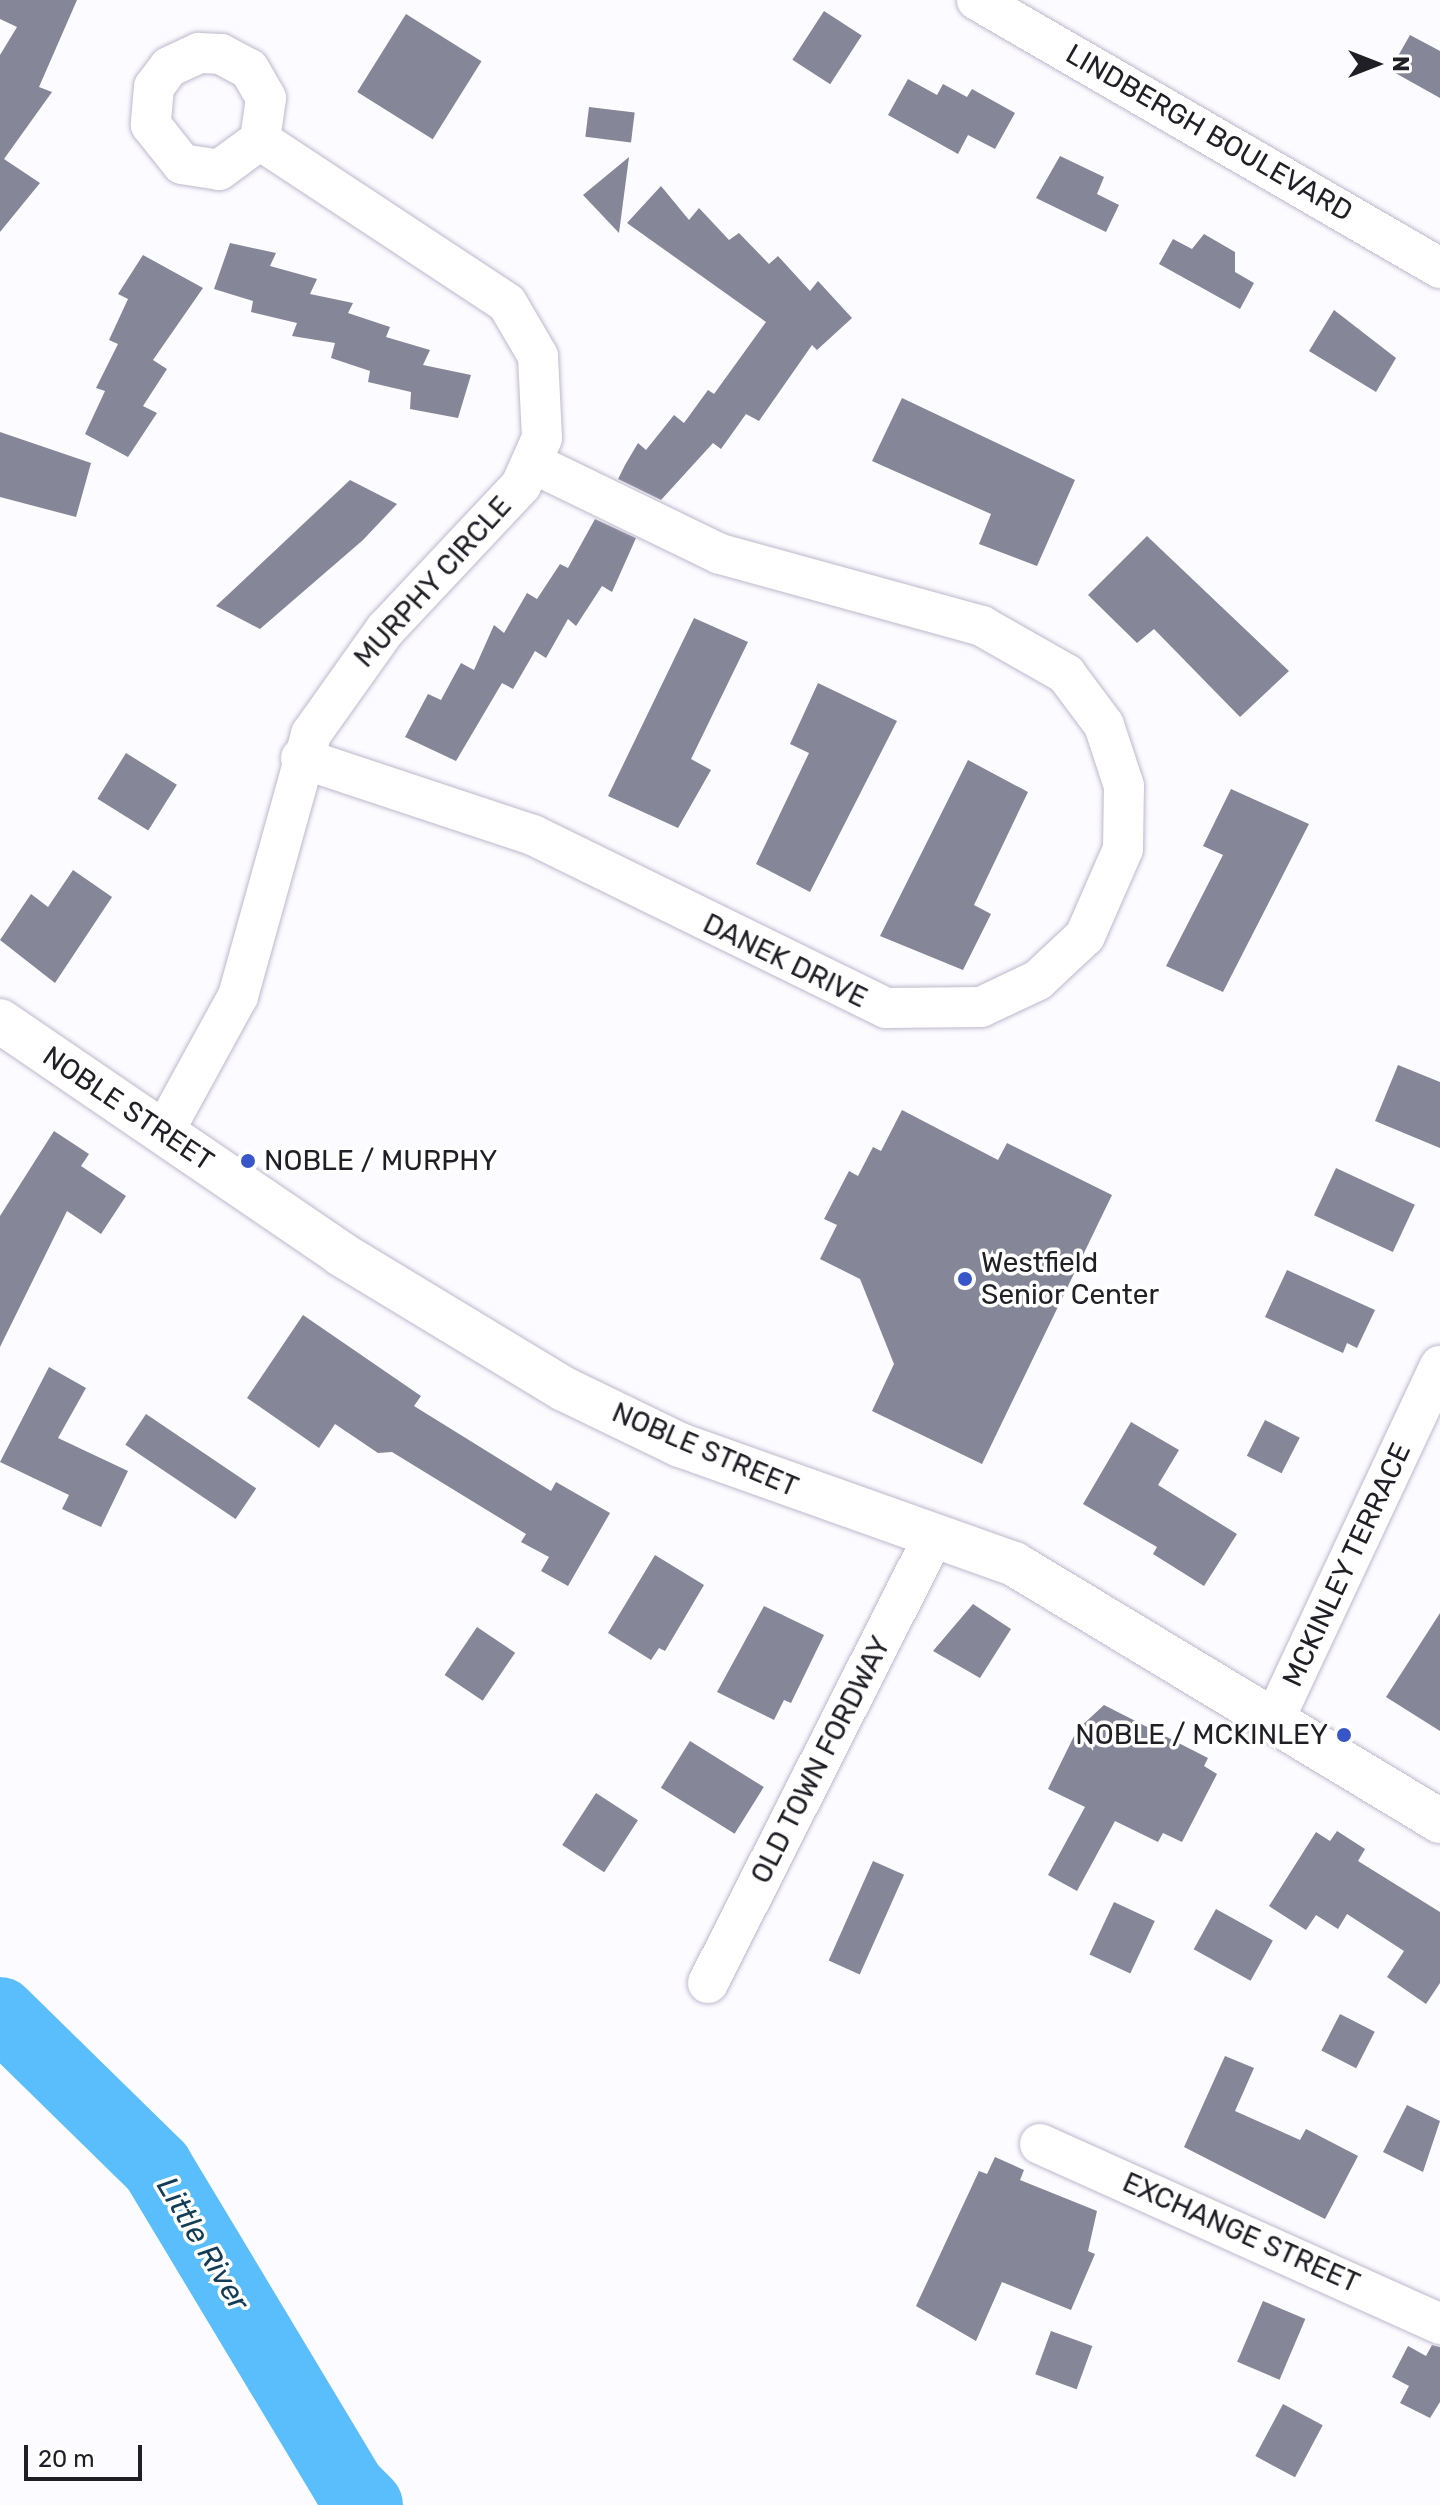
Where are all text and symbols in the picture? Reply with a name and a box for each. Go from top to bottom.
north arrow [1336,24,1416,104]
street label: LINDBERGH BOULEVARD [1060,37,1358,229]
text: N [1387,56,1414,72]
street label: MURPHY CIRCLE [347,489,519,675]
street label: DANEK DRIVE [697,907,873,1015]
street label: NOBLE STREET [36,1040,220,1178]
place label: NOBLE / MURPHY [264,1144,497,1178]
marker: NOBLE / MURPHY [239,1152,257,1170]
place label: Westfield Senior Center [981,1246,1160,1312]
marker: Westfield Senior Center [956,1270,974,1288]
street label: NOBLE STREET [607,1396,803,1504]
street label: MCKINLEY TERRACE [1275,1437,1419,1693]
street label: OLD TOWN FORDWAY [744,1631,898,1889]
place label: NOBLE / MCKINLEY [1075,1718,1328,1752]
marker: NOBLE / MCKINLEY [1335,1726,1353,1744]
street label: EXCHANGE STREET [1117,2166,1365,2300]
water label: Little River [149,2171,257,2317]
scale bar [28,2429,146,2479]
text: 20 m [38,2445,95,2473]

